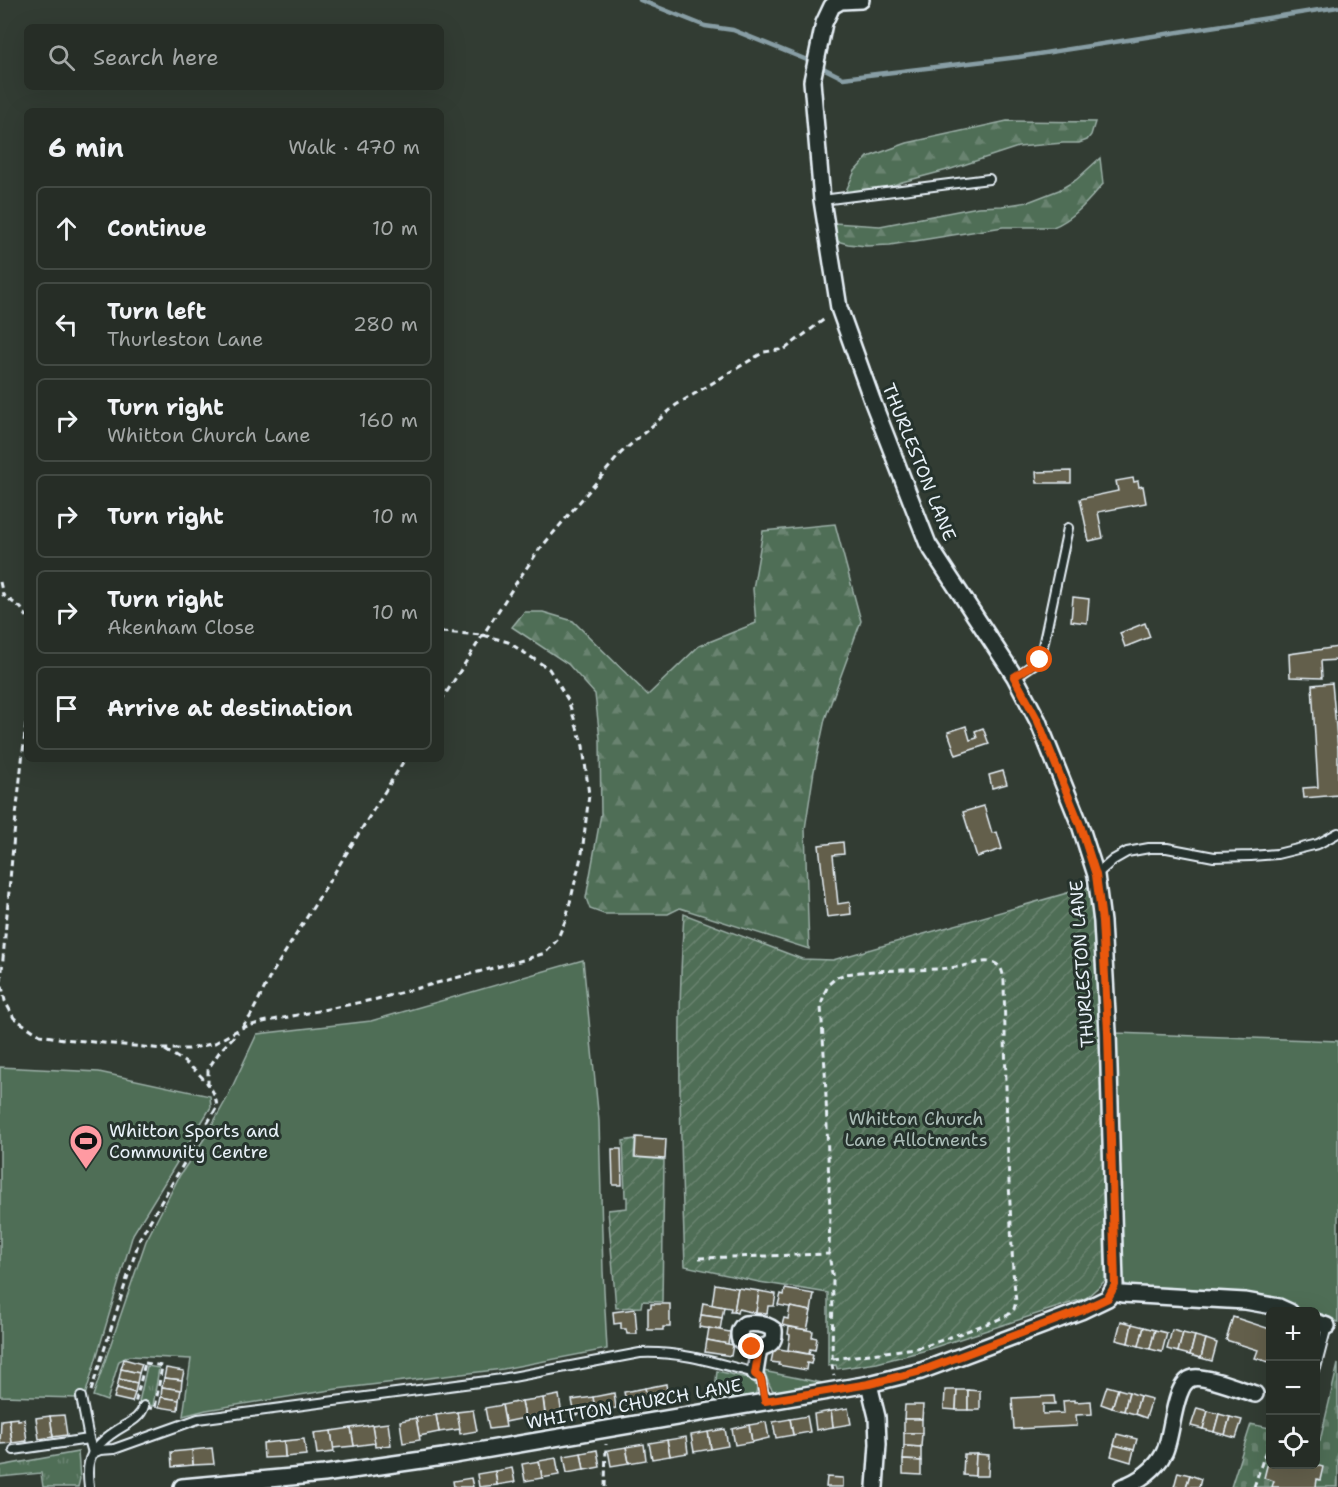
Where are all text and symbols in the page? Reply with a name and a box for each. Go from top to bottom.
search box [24,24,444,90]
icon: search [45,41,78,74]
text: Search here [93,43,219,72]
text: 6 min [48,130,124,165]
text: Walk · 470 m [288,134,420,160]
icon: ahead [50,212,83,245]
text: Continue [107,214,207,243]
text: 10 m [372,215,418,241]
text: Turn left [107,297,206,326]
icon: left [50,308,83,341]
text: 280 m [353,311,418,337]
text: Thurleston Lane [107,326,263,352]
street label: THURLESTON LANE [876,380,962,544]
text: Turn right [107,393,224,422]
icon: right [50,404,83,437]
text: 160 m [359,407,418,433]
text: Whitton Church Lane [107,422,311,448]
icon: right [50,500,83,533]
text: Turn right [107,502,224,531]
text: 10 m [372,503,418,529]
text: Turn right [107,585,224,614]
icon: right [50,596,83,629]
text: 10 m [372,599,418,625]
text: Akenham Close [107,614,255,640]
route start [1026,646,1052,672]
icon: arrive [50,692,83,725]
text: Arrive at destination [107,694,353,723]
street label: THURLESTON LANE [1064,879,1100,1049]
park label: Whitton Church Lane Allotments [844,1107,988,1152]
place label: Whitton Sports and Community Centre [109,1119,280,1164]
sports icon: Whitton Sports and Community Centre [68,1123,104,1170]
map controls [1266,1307,1320,1469]
button: + [1266,1307,1320,1361]
route end [738,1333,764,1359]
button: − [1266,1361,1320,1415]
street label: WHITTON CHURCH LANE [524,1373,744,1435]
button: locate [1266,1415,1320,1469]

